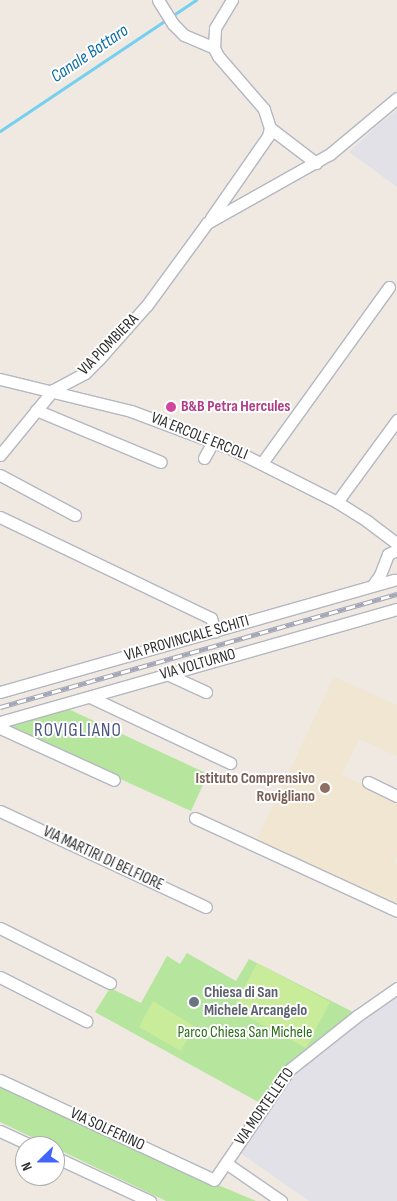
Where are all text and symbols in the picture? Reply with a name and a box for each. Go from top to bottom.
water label: Canale Bottaro [47,20,133,88]
street label: VIA PIOMBIERA [75,310,143,380]
place label: B&B Petra Hercules [181,397,290,417]
marker: B&B Petra Hercules [165,401,177,413]
street label: VIA ERCOLE ERCOLI [148,409,250,465]
street label: VIA PROVINCIALE SCHITI [122,612,252,666]
street label: VIA VOLTURNO [158,645,238,685]
district label: ROVIGLIANO [33,720,123,742]
place label: Istituto Comprensivo Rovigliano [196,769,315,807]
marker: Istituto Comprensivo Rovigliano [319,782,331,794]
street label: VIA MARTIRI DI BELFIORE [40,823,166,895]
place label: Chiesa di San Michele Arcangelo [204,983,307,1021]
marker: Chiesa di San Michele Arcangelo [188,996,200,1008]
park label: Parco Chiesa San Michele [178,1023,312,1043]
street label: VIA MORTELLETO [231,1065,299,1149]
street label: VIA SOLFERINO [67,1104,147,1156]
north arrow [15,1136,65,1186]
text: N [17,1160,36,1173]

